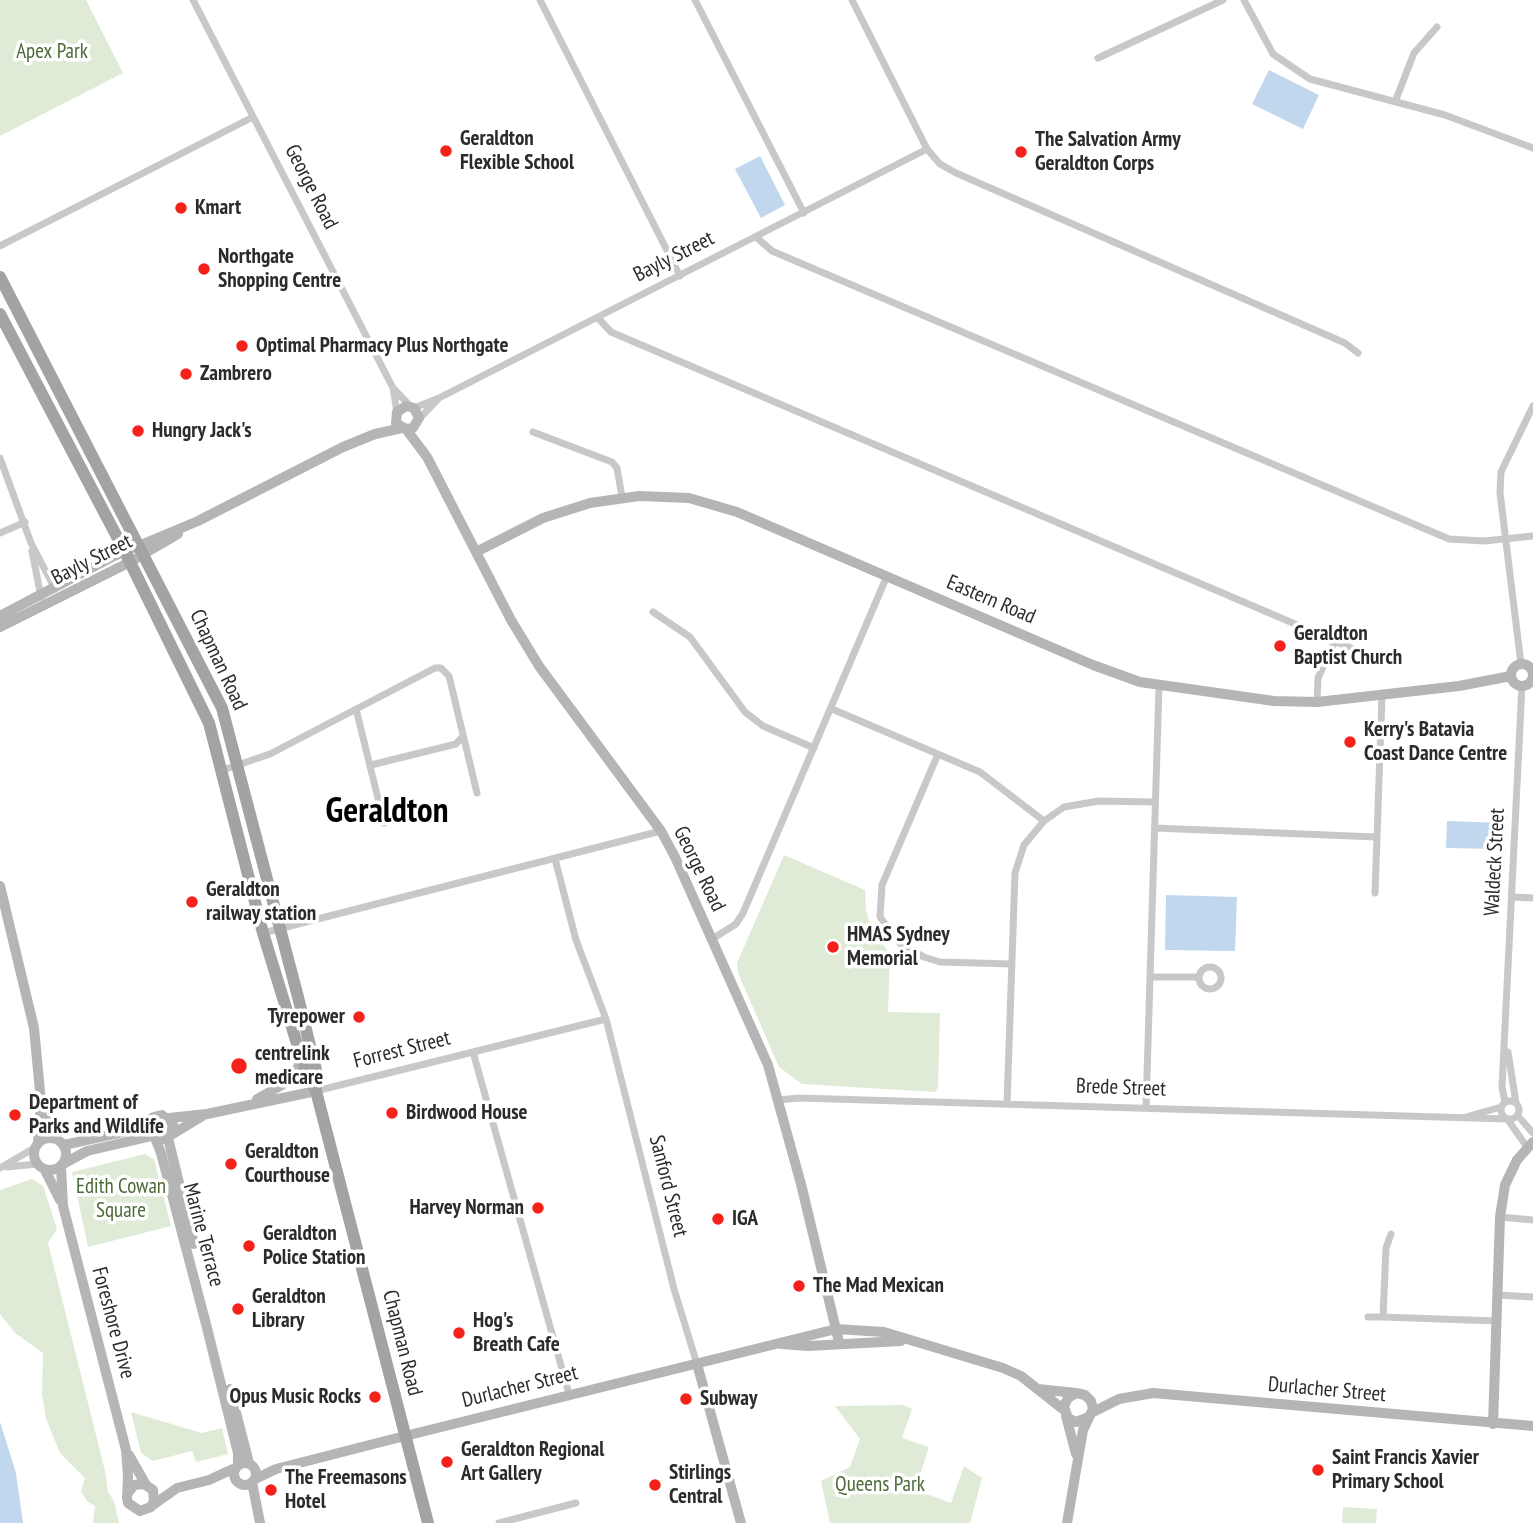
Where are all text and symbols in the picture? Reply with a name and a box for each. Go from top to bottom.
park label: Apex Park [16,39,88,65]
place label: Geraldton Flexible School [460,126,574,176]
place label: The Salvation Army Geraldton Corps [1035,127,1181,177]
street label: George Road [279,140,343,234]
marker: Geraldton Flexible School [438,143,454,159]
marker: The Salvation Army Geraldton Corps [1013,144,1029,160]
place label: Kmart [195,195,241,221]
marker: Kmart [173,200,189,216]
street label: Bayly Street [630,226,718,288]
place label: Northgate Shopping Centre [218,244,341,294]
marker: Northgate Shopping Centre [196,261,212,277]
place label: Optimal Pharmacy Plus Northgate [256,333,509,359]
marker: Optimal Pharmacy Plus Northgate [234,338,250,354]
place label: Zambrero [200,361,272,387]
marker: Zambrero [178,366,194,382]
place label: Hungry Jack's [152,418,251,444]
marker: Hungry Jack's [130,423,146,439]
street label: Bayly Street [48,529,136,591]
street label: Eastern Road [943,570,1039,630]
street label: Chapman Road [184,606,252,714]
place label: Geraldton Baptist Church [1294,621,1402,671]
marker: Geraldton Baptist Church [1272,638,1288,654]
place label: Kerry's Batavia Coast Dance Centre [1364,717,1507,767]
marker: Kerry's Batavia Coast Dance Centre [1342,734,1358,750]
district label: Geraldton [326,791,448,833]
street label: Waldeck Street [1480,807,1510,917]
street label: George Road [668,822,730,916]
place label: Geraldton railway station [206,877,316,927]
marker: Geraldton railway station [184,894,200,910]
place label: HMAS Sydney Memorial [847,922,950,972]
marker: HMAS Sydney Memorial [825,939,841,955]
place label: Tyrepower [268,1004,345,1030]
marker: Tyrepower [351,1009,367,1025]
street label: Forrest Street [351,1026,453,1074]
place label: centrelink medicare [255,1041,330,1091]
marker: centrelink medicare [229,1056,249,1076]
street label: Brede Street [1076,1074,1166,1102]
place label: Department of Parks and Wildlife [29,1090,164,1140]
place label: Birdwood House [406,1100,527,1126]
marker: Birdwood House [384,1105,400,1121]
marker: Department of Parks and Wildlife [7,1107,23,1123]
street label: Sanford Street [643,1133,693,1239]
place label: Geraldton Courthouse [245,1139,330,1189]
marker: Geraldton Courthouse [223,1156,239,1172]
park label: Edith Cowan Square [76,1174,166,1224]
street label: Marine Terrace [177,1181,229,1289]
place label: Harvey Norman [409,1195,524,1221]
marker: Harvey Norman [530,1200,546,1216]
place label: IGA [732,1206,758,1232]
marker: IGA [710,1211,726,1227]
place label: Geraldton Police Station [263,1221,366,1271]
marker: Geraldton Police Station [241,1238,257,1254]
street label: Foreshore Drive [86,1264,140,1382]
place label: The Mad Mexican [813,1273,944,1299]
marker: The Mad Mexican [791,1278,807,1294]
place label: Geraldton Library [252,1284,326,1334]
street label: Chapman Road [377,1288,427,1398]
marker: Geraldton Library [230,1301,246,1317]
place label: Hog's Breath Cafe [473,1308,560,1358]
marker: Hog's Breath Cafe [451,1325,467,1341]
street label: Durlacher Street [460,1360,580,1414]
street label: Durlacher Street [1267,1372,1387,1408]
place label: Opus Music Rocks [230,1384,361,1410]
place label: Subway [700,1386,757,1412]
marker: Opus Music Rocks [367,1389,383,1405]
marker: Subway [678,1391,694,1407]
place label: Geraldton Regional Art Gallery [461,1437,604,1487]
place label: Saint Francis Xavier Primary School [1332,1445,1479,1495]
marker: Geraldton Regional Art Gallery [439,1454,455,1470]
place label: Stirlings Central [669,1460,731,1510]
marker: Saint Francis Xavier Primary School [1310,1462,1326,1478]
place label: The Freemasons Hotel [285,1465,407,1515]
park label: Queens Park [835,1472,925,1498]
marker: Stirlings Central [647,1477,663,1493]
marker: The Freemasons Hotel [263,1482,279,1498]

